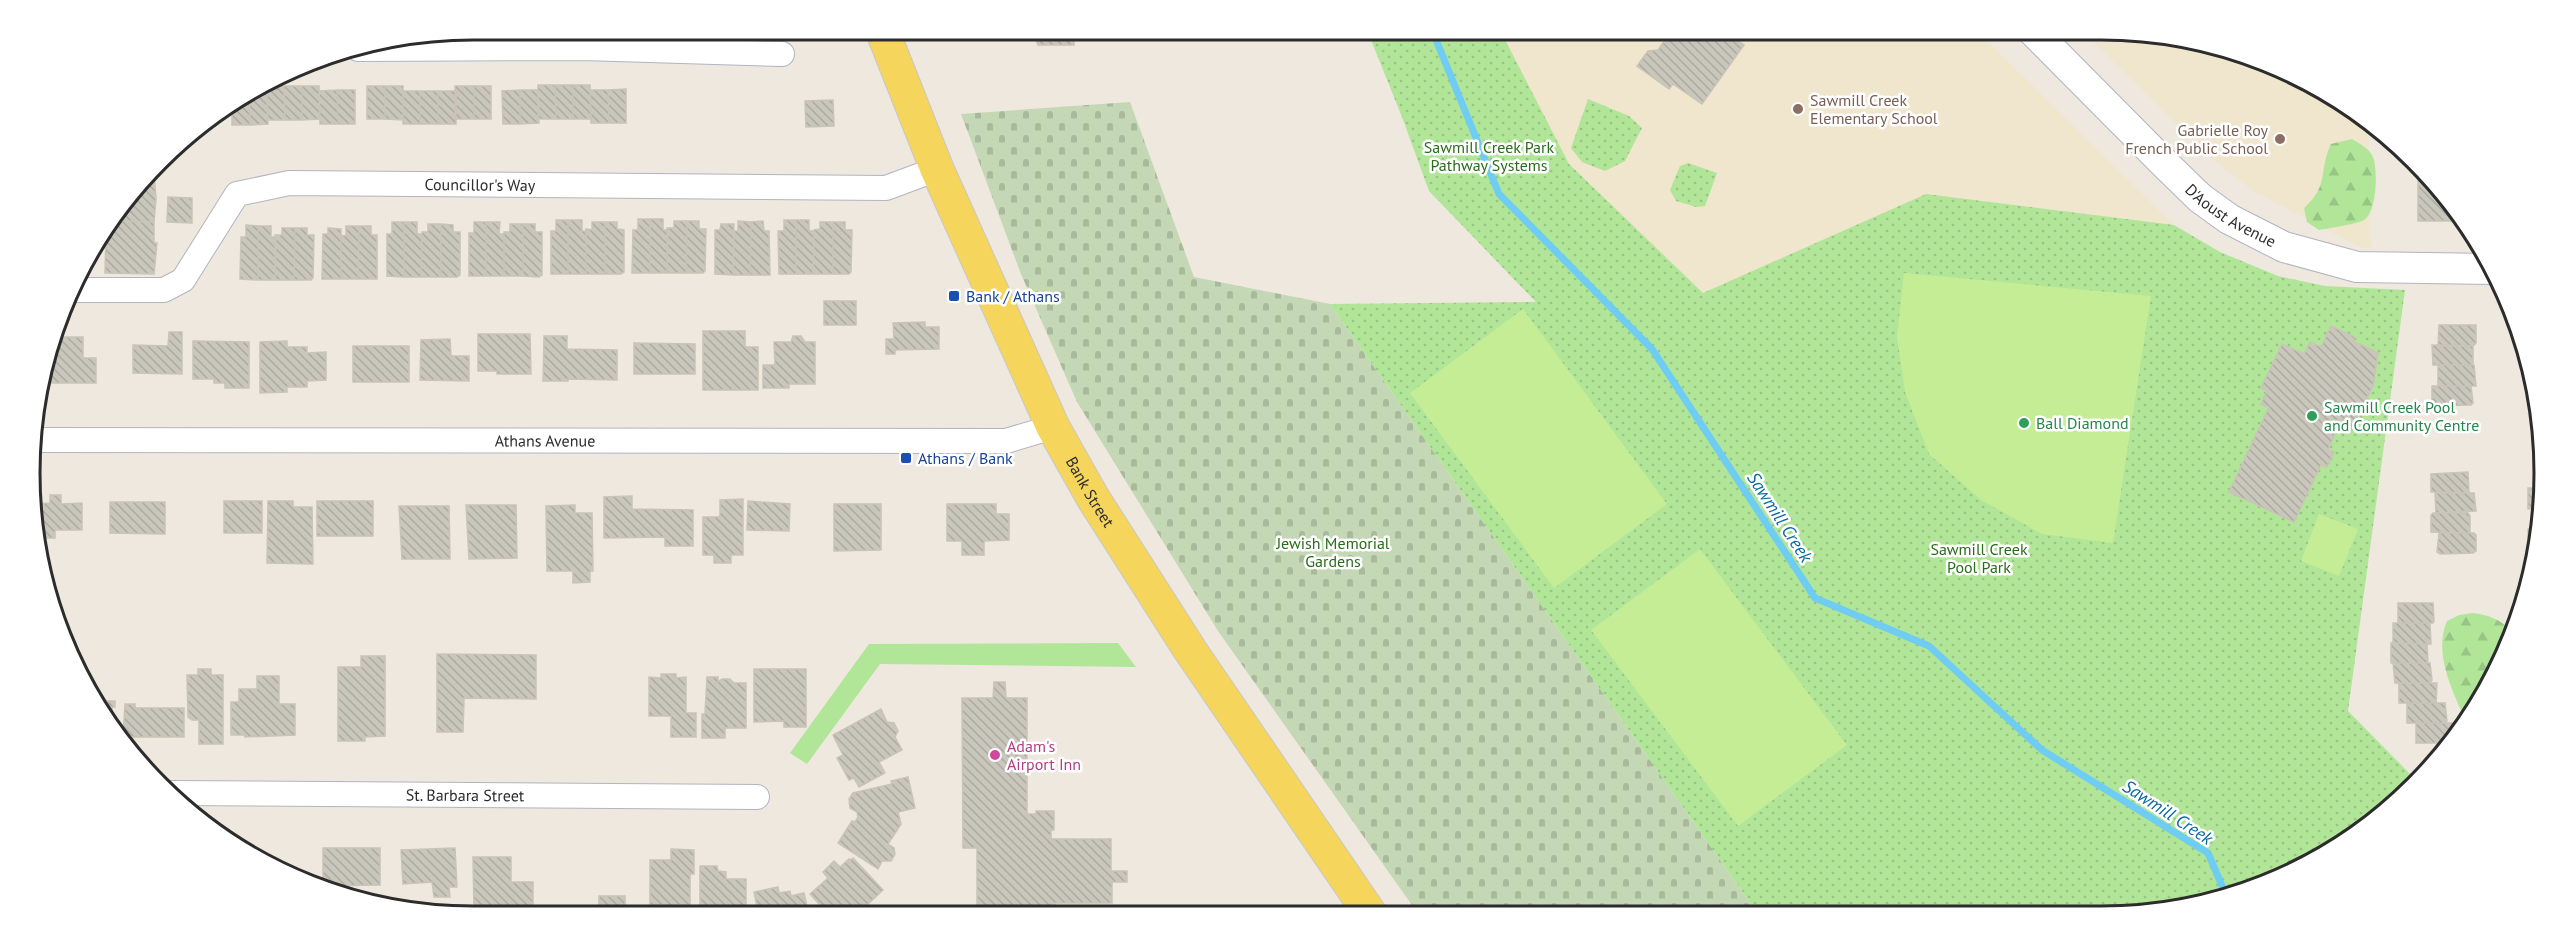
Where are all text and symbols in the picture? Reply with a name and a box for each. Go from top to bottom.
place label: Sawmill Creek Elementary School [1810,90,1938,128]
marker: Sawmill Creek Elementary School [1791,102,1805,116]
place label: Gabrielle Roy French Public School [2125,120,2269,158]
marker: Gabrielle Roy French Public School [2273,132,2287,146]
park label: Sawmill Creek Park Pathway Systems [1424,137,1555,175]
street label: Councillor's Way [424,174,536,195]
street label: D'Aoust Avenue [2181,179,2279,251]
place label: Bank / Athans [966,286,1060,306]
marker: Bank / Athans [947,289,961,303]
place label: Sawmill Creek Pool and Community Centre [2324,397,2479,435]
marker: Sawmill Creek Pool and Community Centre [2305,409,2319,423]
place label: Ball Diamond [2036,413,2129,433]
marker: Ball Diamond [2017,416,2031,430]
street label: Athans Avenue [495,430,595,451]
place label: Athans / Bank [918,448,1013,468]
marker: Athans / Bank [899,451,913,465]
street label: Bank Street [1062,453,1119,531]
water label: Sawmill Creek [1742,468,1818,567]
park label: Jewish Memorial Gardens [1275,533,1390,571]
park label: Sawmill Creek Pool Park [1930,539,2028,577]
place label: Adam's Airport Inn [1007,736,1081,774]
marker: Adam's Airport Inn [988,748,1002,762]
water label: Sawmill Creek [2119,774,2218,850]
street label: St. Barbara Street [406,785,525,805]

